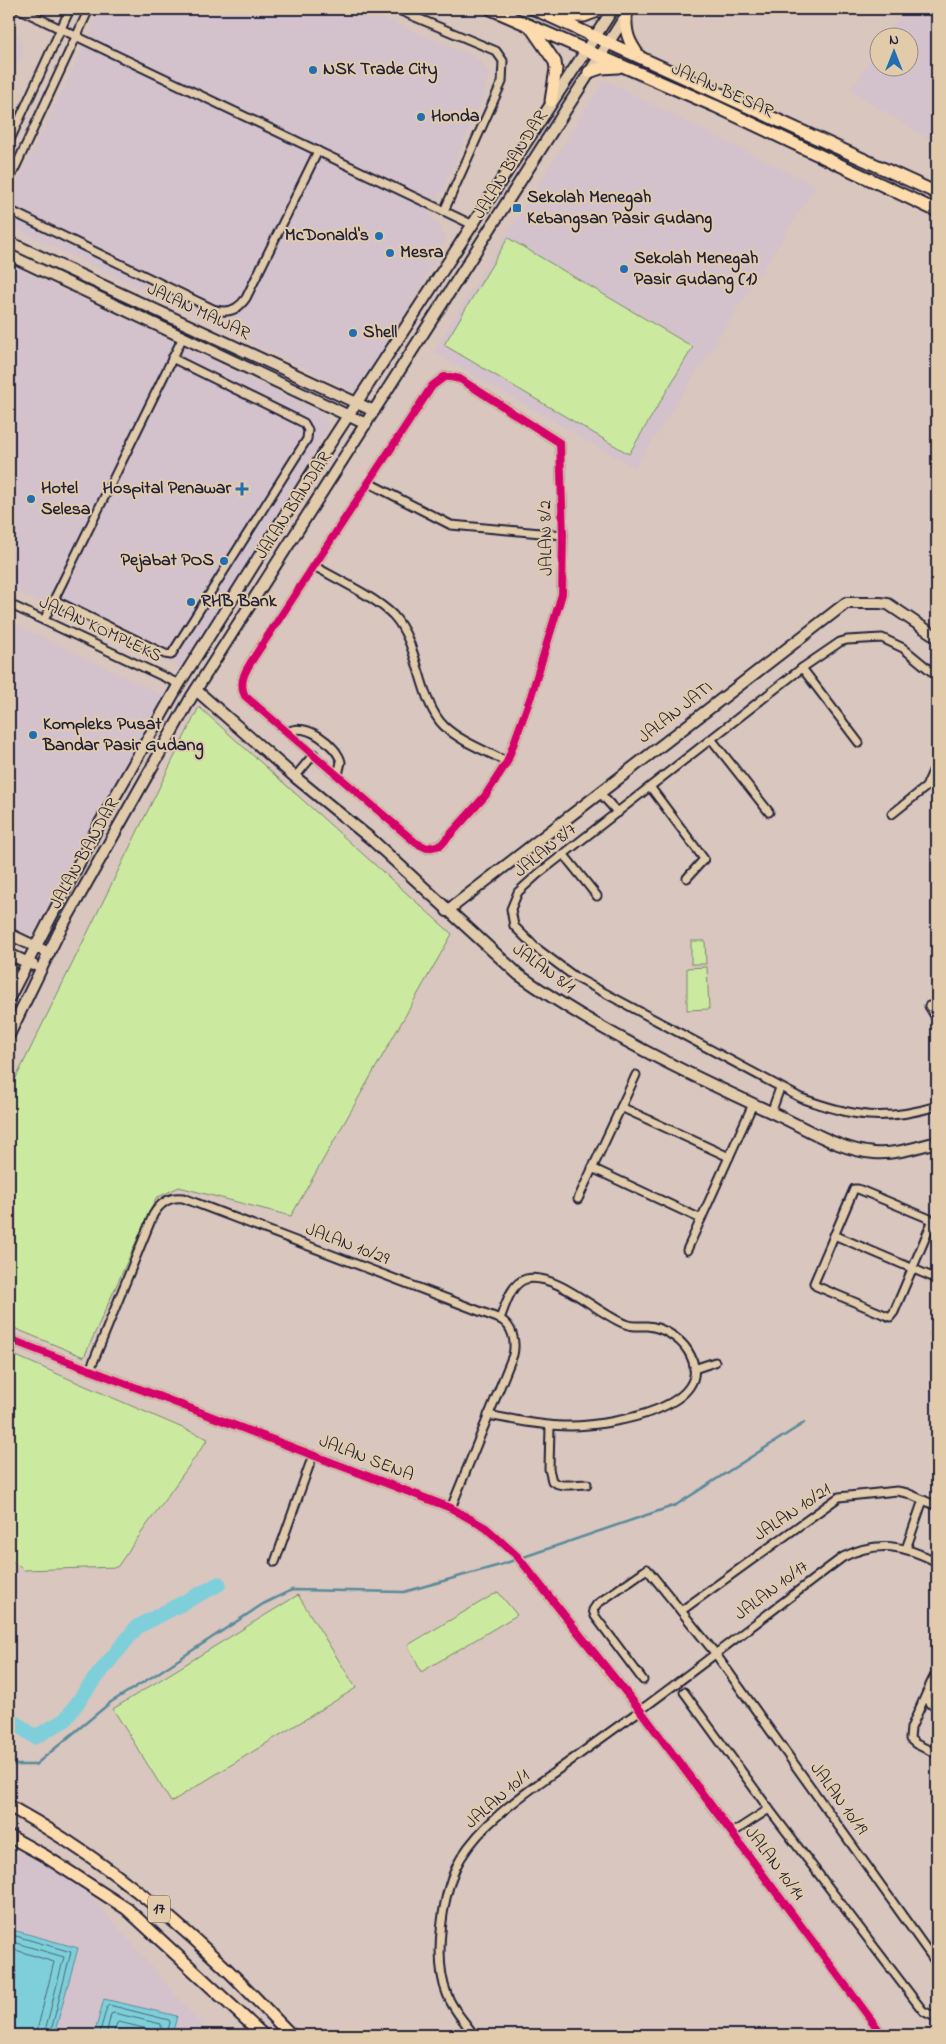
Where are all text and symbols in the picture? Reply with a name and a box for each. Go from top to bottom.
north arrow [868,28,918,78]
text: N [889,30,899,51]
place label: NSK Trade City [323,57,437,84]
street label: JALAN BESAR [667,57,778,125]
marker: NSK Trade City [307,64,319,76]
place label: Honda [431,104,480,130]
street label: JALAN BANDAR [467,106,555,224]
marker: Honda [415,111,427,123]
place label: Sekolah Menegah Kebangsan Pasir Gudang [527,185,712,233]
marker: Sekolah Menegah Kebangsan Pasir Gudang [511,202,523,214]
place label: McDonald's [285,223,369,249]
marker: McDonald's [373,230,385,242]
place label: Mesra [400,240,444,266]
place label: Sekolah Menegah Pasir Gudang (1) [634,246,759,294]
marker: Mesra [384,247,396,259]
marker: Sekolah Menegah Pasir Gudang (1) [618,263,630,275]
street label: JALAN MAWAR [142,277,254,347]
place label: Shell [363,320,397,346]
marker: Shell [347,327,359,339]
street label: JALAN BANDAR [249,447,339,565]
place label: Hotel Selesa [41,476,91,523]
place label: Hospital Penawar [103,476,231,502]
marker: Hospital Penawar [235,482,249,496]
marker: Hotel Selesa [25,493,37,505]
street label: JALAN 8/2 [533,500,561,576]
place label: Pejabat POS [121,548,214,574]
marker: Pejabat POS [218,555,230,567]
place label: RHB Bank [201,589,278,615]
street label: JALAN KOMPLEKS [34,590,166,670]
marker: RHB Bank [185,596,197,608]
street label: JALAN JATI [633,675,719,751]
place label: Kompleks Pusat Bandar Pasir Gudang [42,712,204,760]
marker: Kompleks Pusat Bandar Pasir Gudang [27,729,39,741]
street label: JALAN BANDAR [44,793,126,914]
street label: JALAN 8/7 [509,817,583,884]
street label: JALAN 8/1 [506,937,580,1001]
street label: JALAN 10/29 [301,1217,393,1273]
street label: JALAN SENA [315,1429,417,1489]
street label: JALAN 10/21 [749,1477,837,1548]
street label: JALAN 10/17 [730,1554,815,1627]
street label: JALAN 10/19 [803,1757,874,1841]
street label: JALAN 10/1 [460,1764,537,1836]
street label: JALAN 10/14 [738,1822,811,1907]
road number: 17 [148,1896,170,1922]

